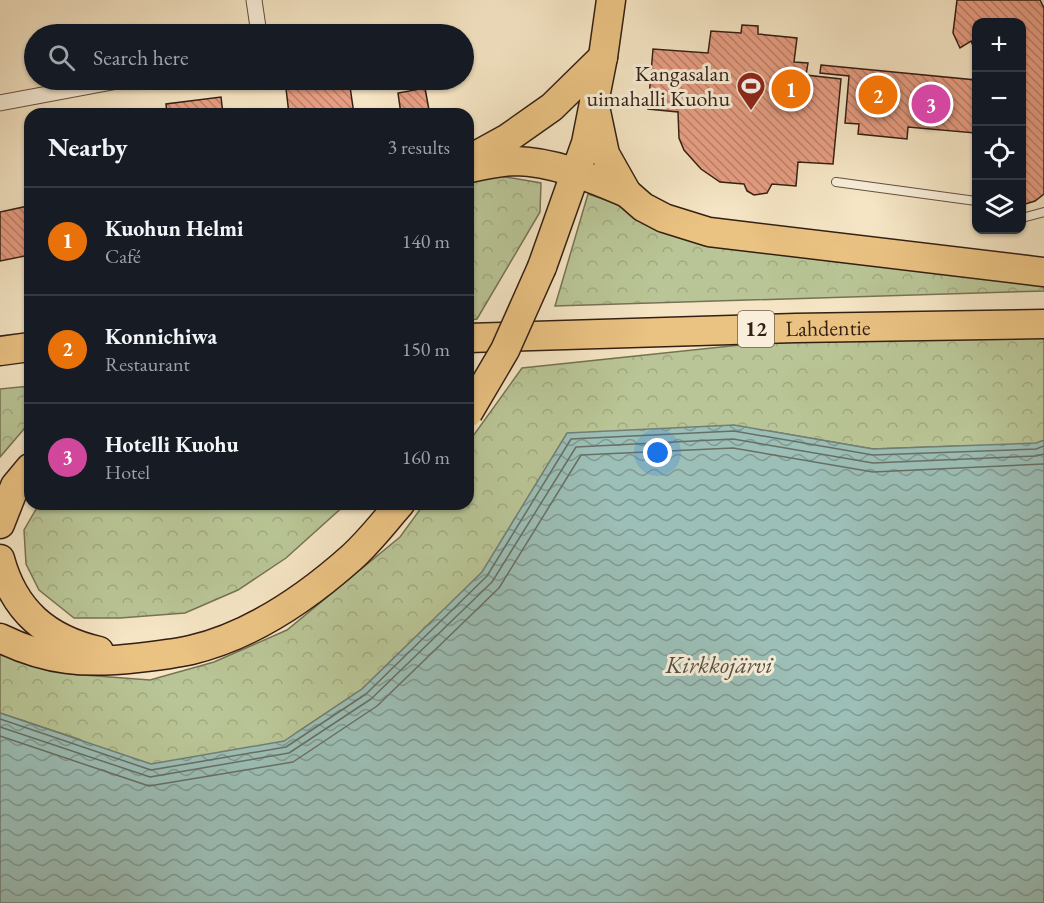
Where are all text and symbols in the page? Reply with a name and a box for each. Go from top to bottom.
map controls [972,18,1026,234]
button: + [972,18,1026,72]
search box [24,24,474,90]
icon: search [45,41,78,74]
text: Search here [93,43,188,72]
place label: Kangasalan uimahalli Kuohu [587,59,730,113]
pin: 1 [772,66,810,112]
sports icon: Kangasalan uimahalli Kuohu [735,70,767,112]
pin: 2 [858,72,898,118]
button: − [972,72,1026,126]
pin: 3 [912,82,950,126]
button: locate [972,126,1026,180]
text: Nearby [48,130,128,164]
text: 3 results [387,134,450,160]
button: layers [972,180,1026,234]
text: Kuohun Helmi [105,214,244,243]
text: 1 [62,228,73,254]
text: 140 m [402,228,450,254]
text: Café [105,243,141,269]
road number: 12 [738,311,774,347]
street label: Lahdentie [785,313,871,343]
text: Konnichiwa [105,322,217,351]
text: 2 [62,336,73,362]
text: 150 m [402,336,450,362]
text: Restaurant [105,351,190,377]
text: Hotelli Kuohu [105,430,239,459]
your location [643,438,672,467]
text: 3 [62,444,73,470]
text: 160 m [402,444,450,470]
text: Hotel [105,459,150,485]
water label: Kirkkojärvi [664,649,773,680]

